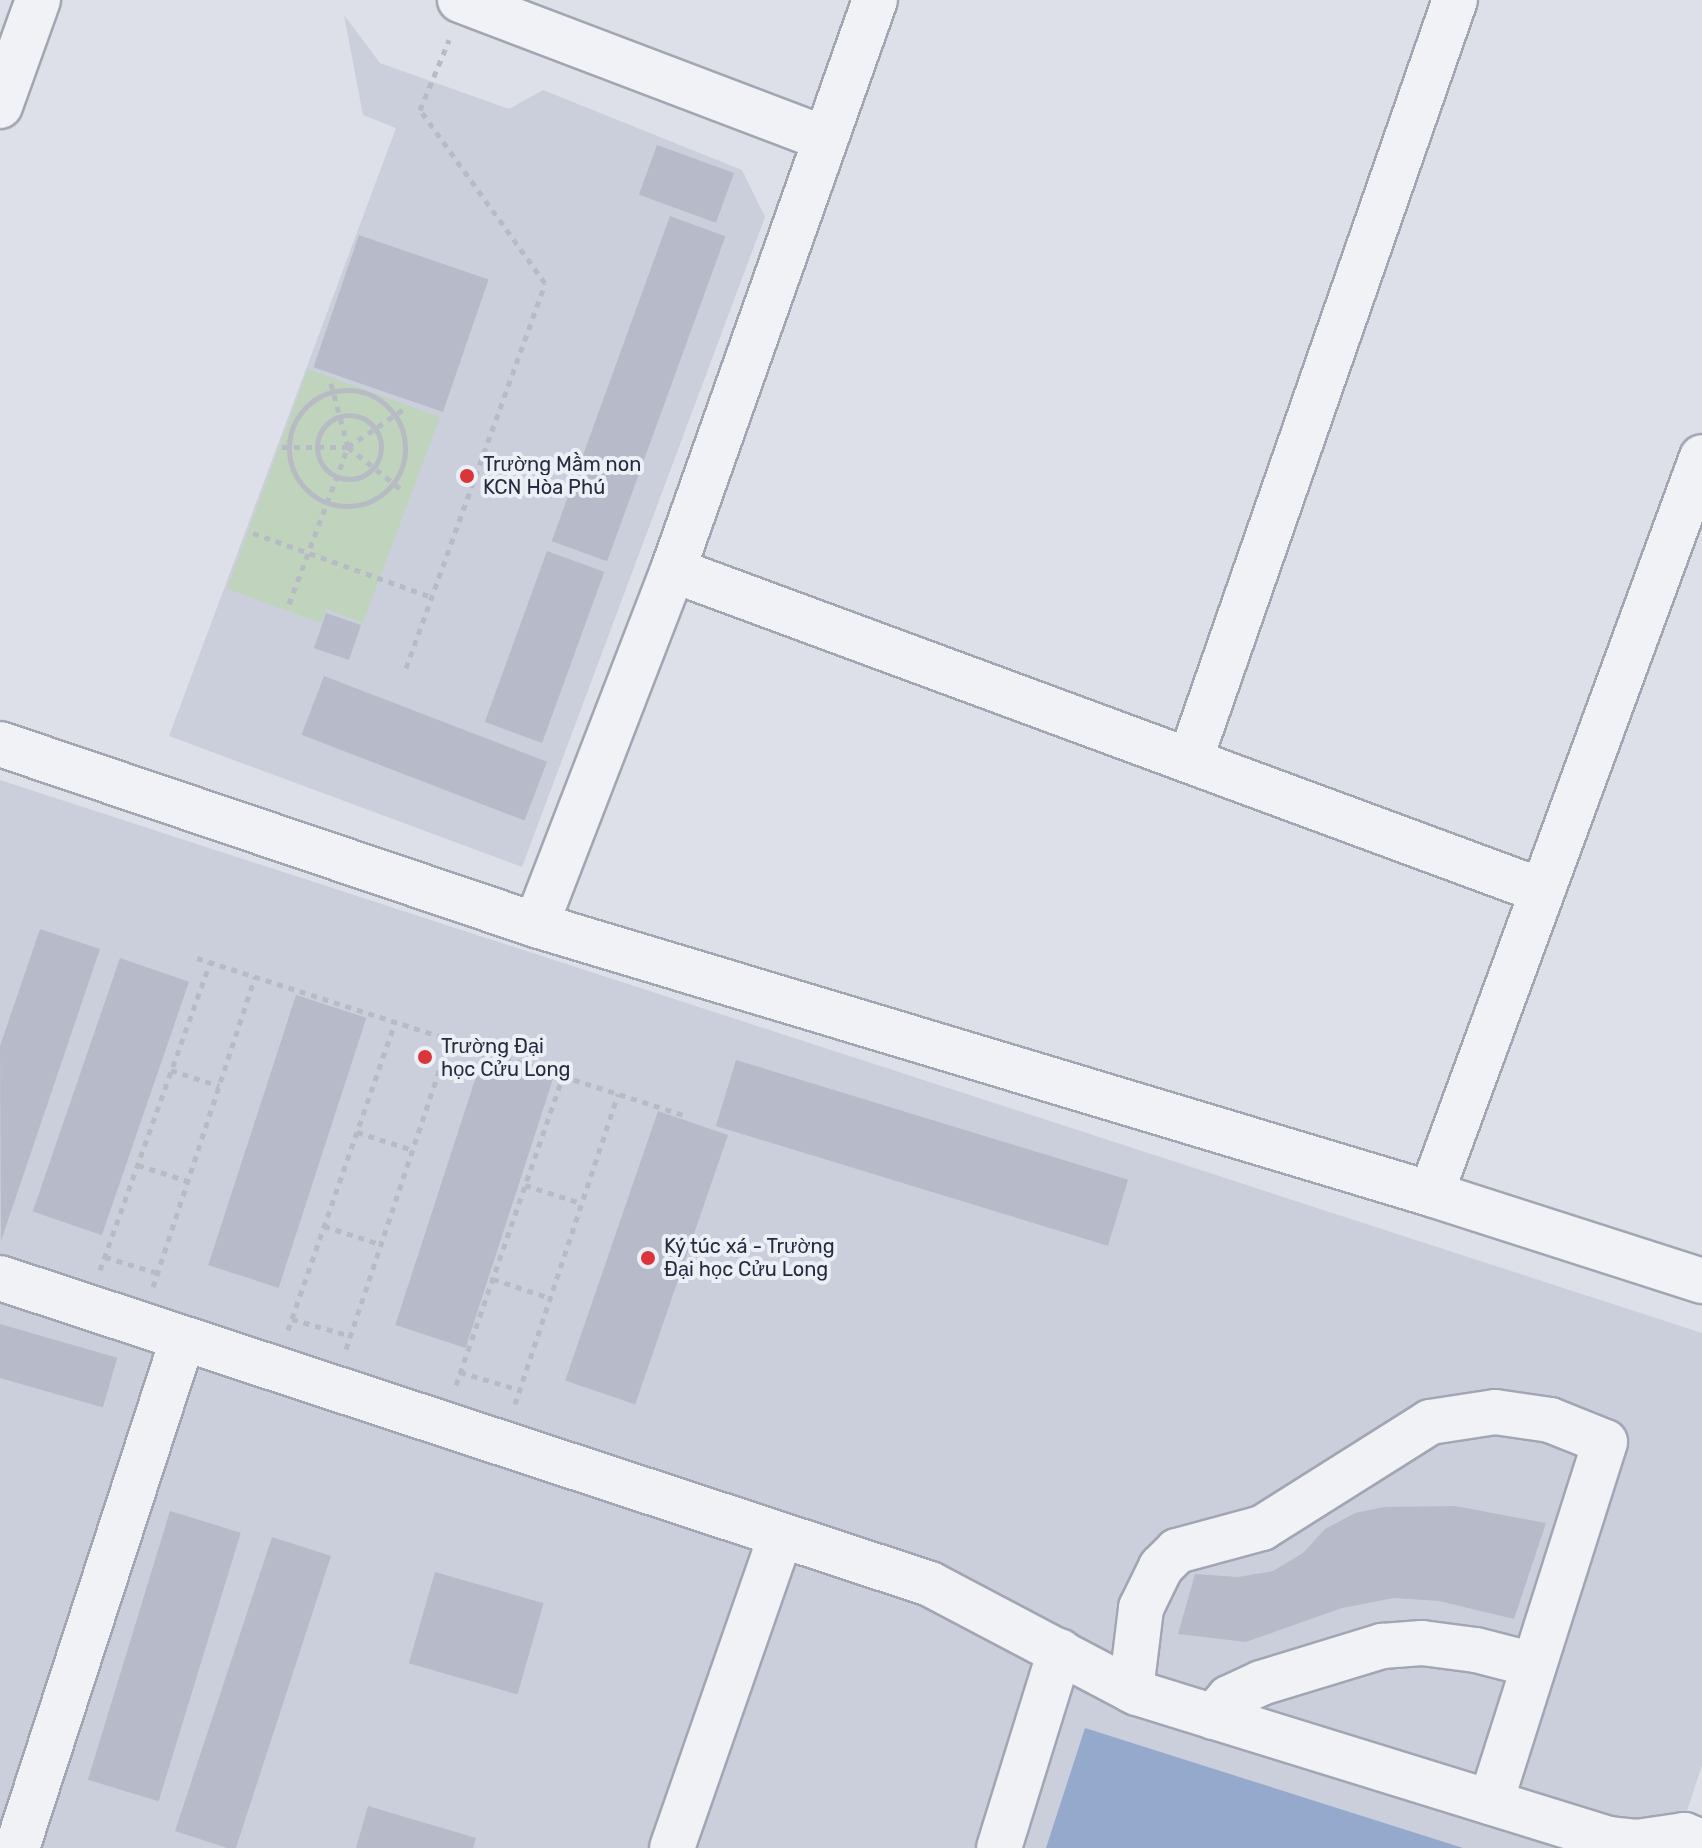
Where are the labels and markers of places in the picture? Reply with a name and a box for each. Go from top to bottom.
place label: Trường Mầm non KCN Hòa Phú [483,452,641,499]
marker: Trường Mầm non KCN Hòa Phú [458,467,476,485]
place label: Trường Đại học Cửu Long [441,1034,570,1081]
marker: Trường Đại học Cửu Long [416,1048,434,1066]
place label: Ký túc xá - Trường Đại học Cửu Long [664,1234,836,1281]
marker: Ký túc xá - Trường Đại học Cửu Long [639,1249,657,1267]

